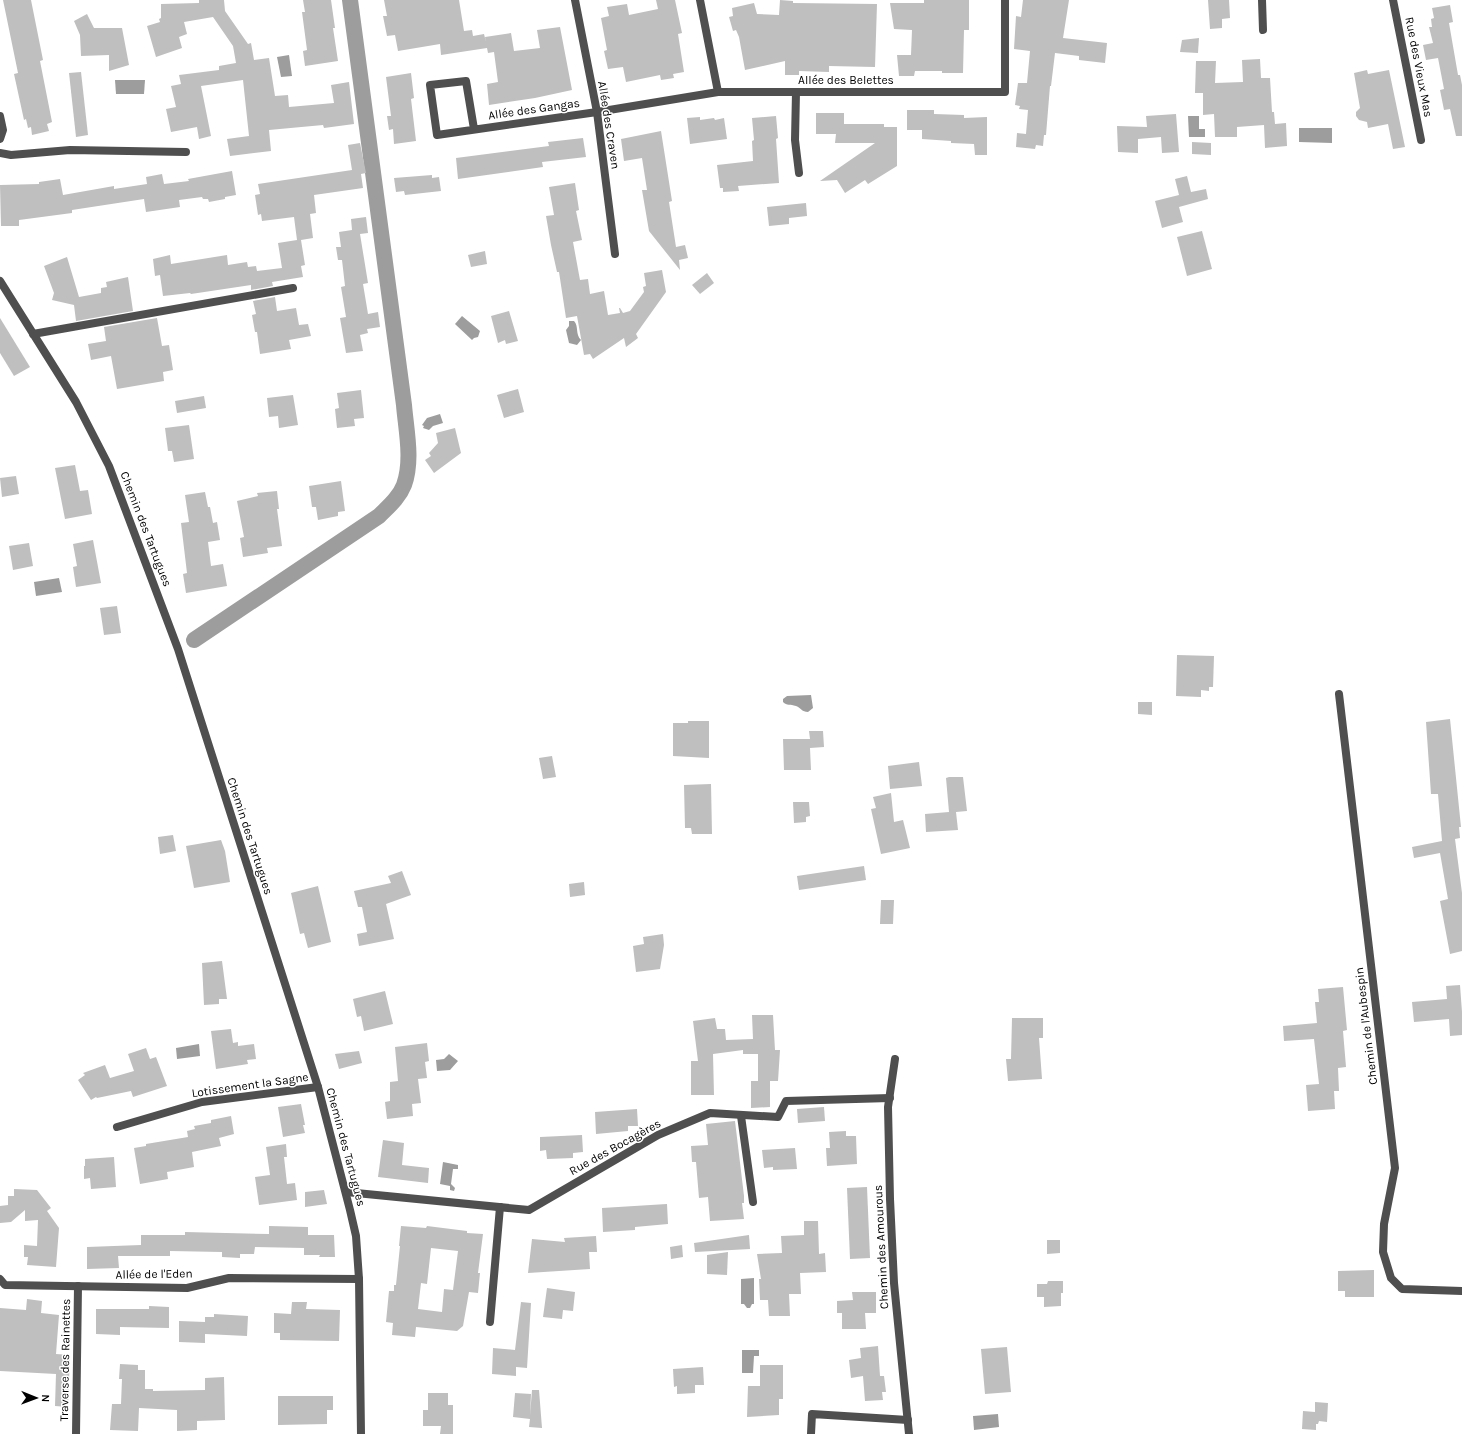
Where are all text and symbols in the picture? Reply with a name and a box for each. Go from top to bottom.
street label: Rue des Vieux Mas [1402,16,1436,118]
street label: Allée des Belettes [798,73,894,87]
street label: Allée des Craven [595,80,623,170]
street label: Allée des Gangas [487,96,581,122]
street label: Chemin des Tartugues [118,469,174,589]
street label: Chemin des Tartugues [224,776,276,896]
street label: Chemin de l'Aubespin [1352,966,1380,1086]
street label: Lotissement la Sagne [191,1070,309,1100]
street label: Chemin des Tartugues [323,1086,369,1208]
street label: Rue des Bocagères [567,1116,663,1178]
street label: Chemin des Amourous [871,1184,891,1310]
street label: Allée de l'Eden [115,1266,193,1282]
street label: Traverse des Rainettes [57,1298,73,1422]
north arrow [16,1378,56,1418]
text: N [39,1394,52,1402]

